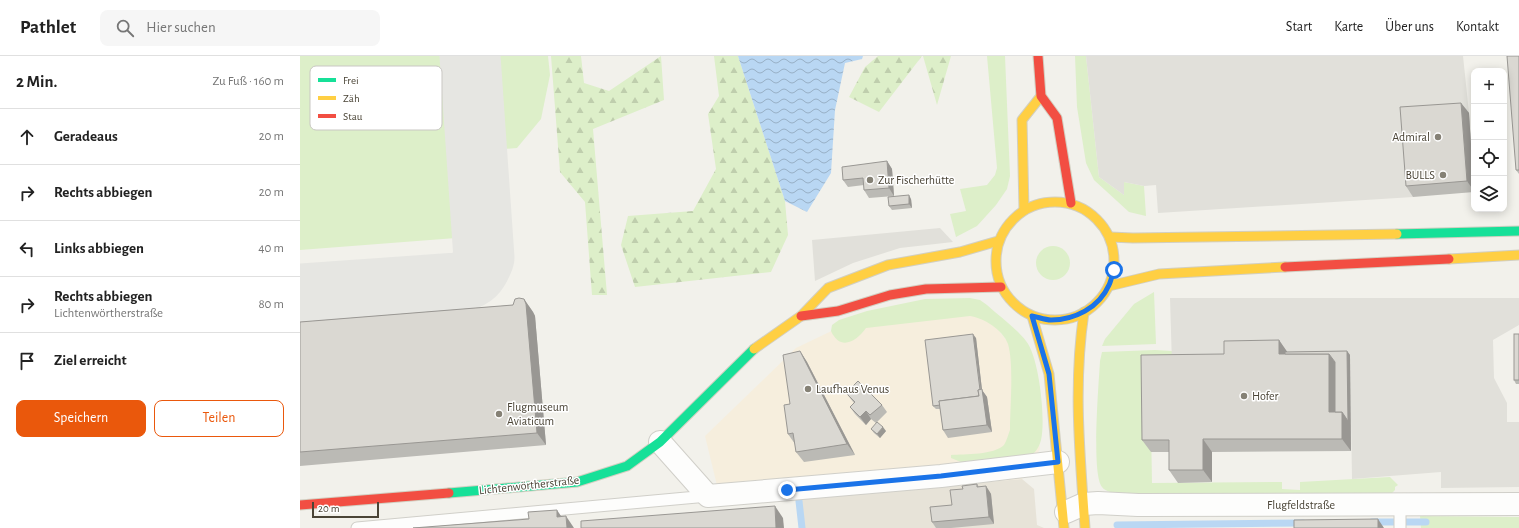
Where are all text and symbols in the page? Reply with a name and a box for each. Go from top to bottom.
search box [100,10,380,46]
icon: search [114,17,136,39]
text: Pathlet [20,18,76,37]
text: Hier suchen [146,20,216,35]
text: Start [1286,20,1312,34]
text: Karte [1334,20,1363,34]
text: Über uns [1385,20,1434,34]
text: Kontakt [1456,20,1499,34]
legend [310,66,442,130]
map controls [1471,68,1507,212]
button: + [1471,68,1507,104]
text: 2 Min. [16,73,57,90]
text: Zu Fuß · 160 m [212,75,284,88]
text: Frei [343,75,359,86]
text: Zäh [343,93,360,104]
button: − [1471,104,1507,140]
text: Stau [343,111,363,122]
icon: ahead [16,126,38,148]
text: Geradeaus [54,129,118,144]
text: 20 m [259,130,284,143]
place label: Admiral [1392,131,1430,143]
marker: Admiral [1433,132,1443,142]
button: locate [1471,140,1507,176]
place label: BULLS [1405,169,1435,181]
marker: BULLS [1438,170,1448,180]
place label: Zur Fischerhütte [878,174,954,186]
marker: Zur Fischerhütte [865,175,875,185]
button: layers [1471,176,1507,212]
icon: right [16,182,38,204]
text: Rechts abbiegen [54,185,152,200]
text: 20 m [259,186,284,199]
icon: left [16,238,38,260]
text: Links abbiegen [54,241,144,256]
text: 40 m [258,242,284,255]
route start [1105,261,1123,279]
text: Rechts abbiegen [54,289,152,304]
icon: right [16,294,38,316]
text: 80 m [258,298,284,311]
text: Lichtenwörtherstraße [54,307,163,320]
icon: arrive [16,350,38,372]
text: Ziel erreicht [54,353,127,368]
place label: Laufhaus Venus [816,383,889,395]
marker: Laufhaus Venus [803,384,813,394]
place label: Hofer [1252,390,1279,402]
marker: Hofer [1239,391,1249,401]
button: Speichern [16,400,146,437]
button: Teilen [154,400,284,437]
place label: Flugmuseum Aviaticum [507,401,568,427]
marker: Flugmuseum Aviaticum [494,409,504,419]
street label: Lichtenwörtherstraße [478,474,580,496]
route end [778,481,796,499]
street label: Flugfeldstraße [1267,499,1335,511]
scale bar [312,500,379,519]
text: 20 m [318,503,339,514]

